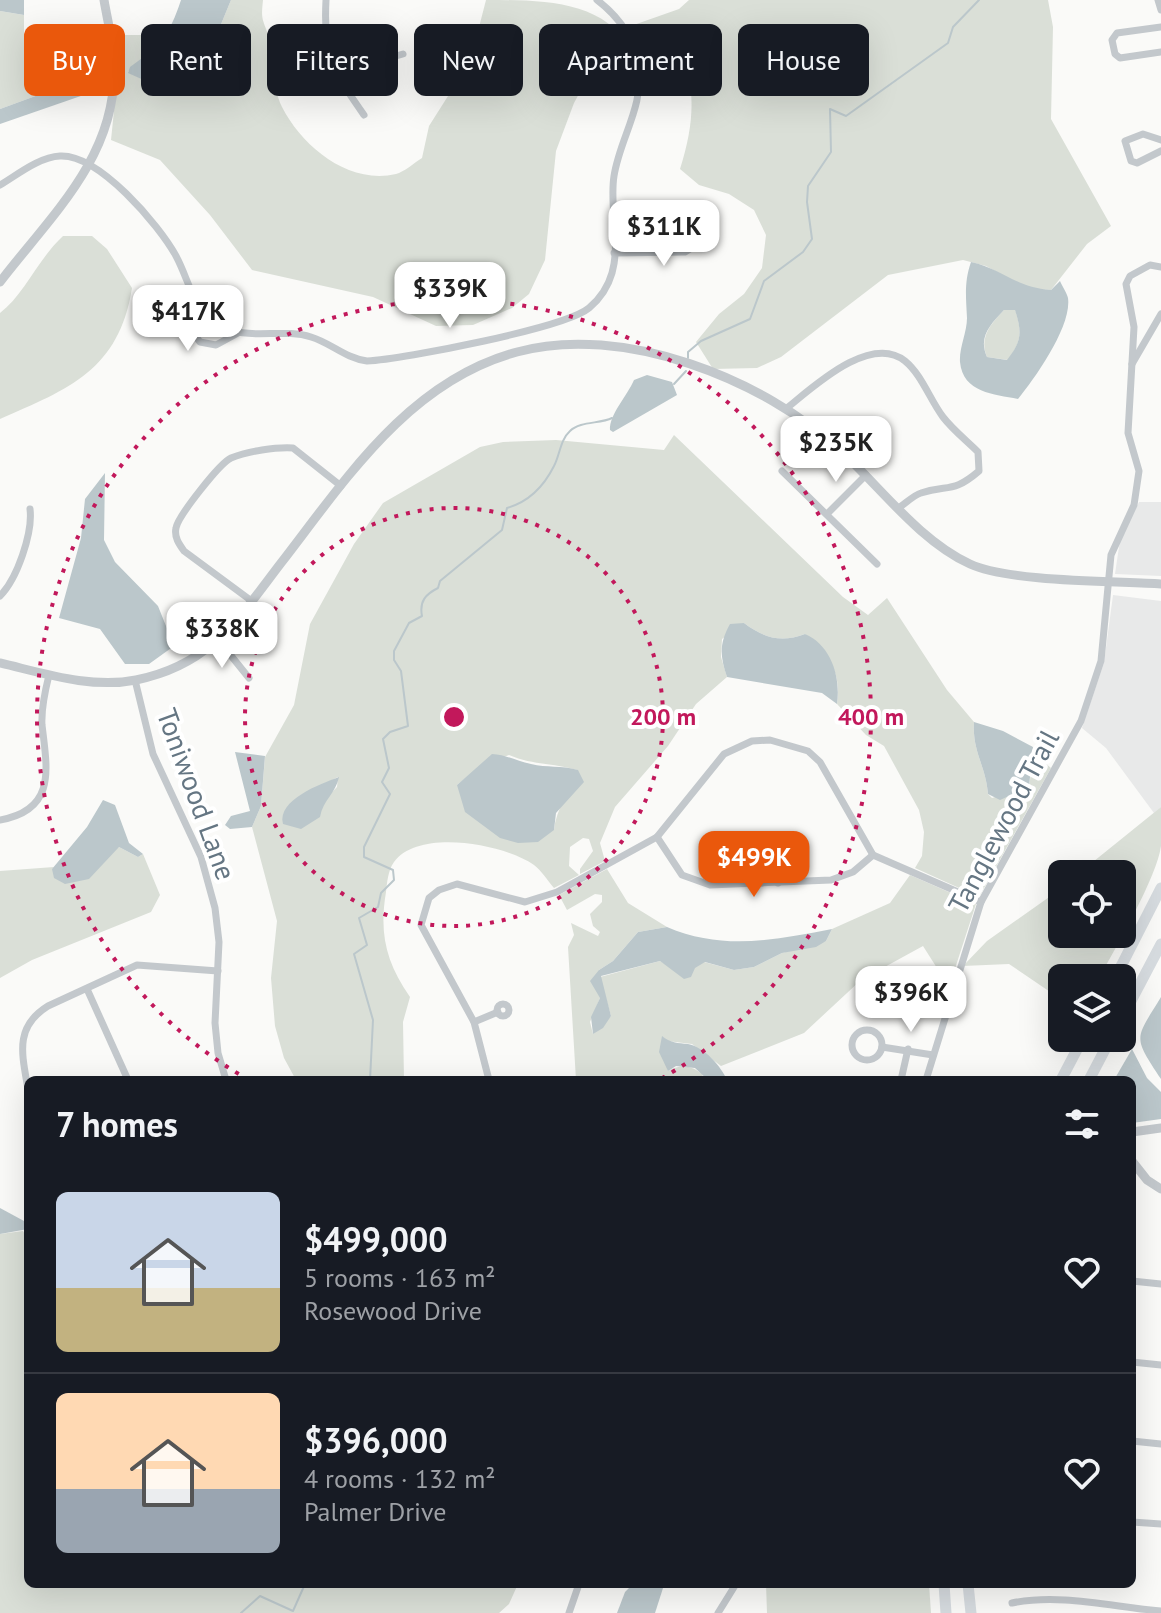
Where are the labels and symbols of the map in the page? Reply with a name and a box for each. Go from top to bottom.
pin: $311K [608,200,720,268]
pin: $339K [394,262,506,330]
pin: $417K [132,285,244,353]
pin: $235K [780,416,892,484]
pin: $338K [166,602,278,670]
text: 200 m [630,701,696,732]
text: 400 m [838,701,904,732]
street label: Toniwood Lane [149,703,245,885]
centre of rings [440,703,468,731]
street label: Tanglewood Trail [939,723,1067,919]
pin: $499K [698,831,810,899]
pin: $396K [855,966,967,1034]

